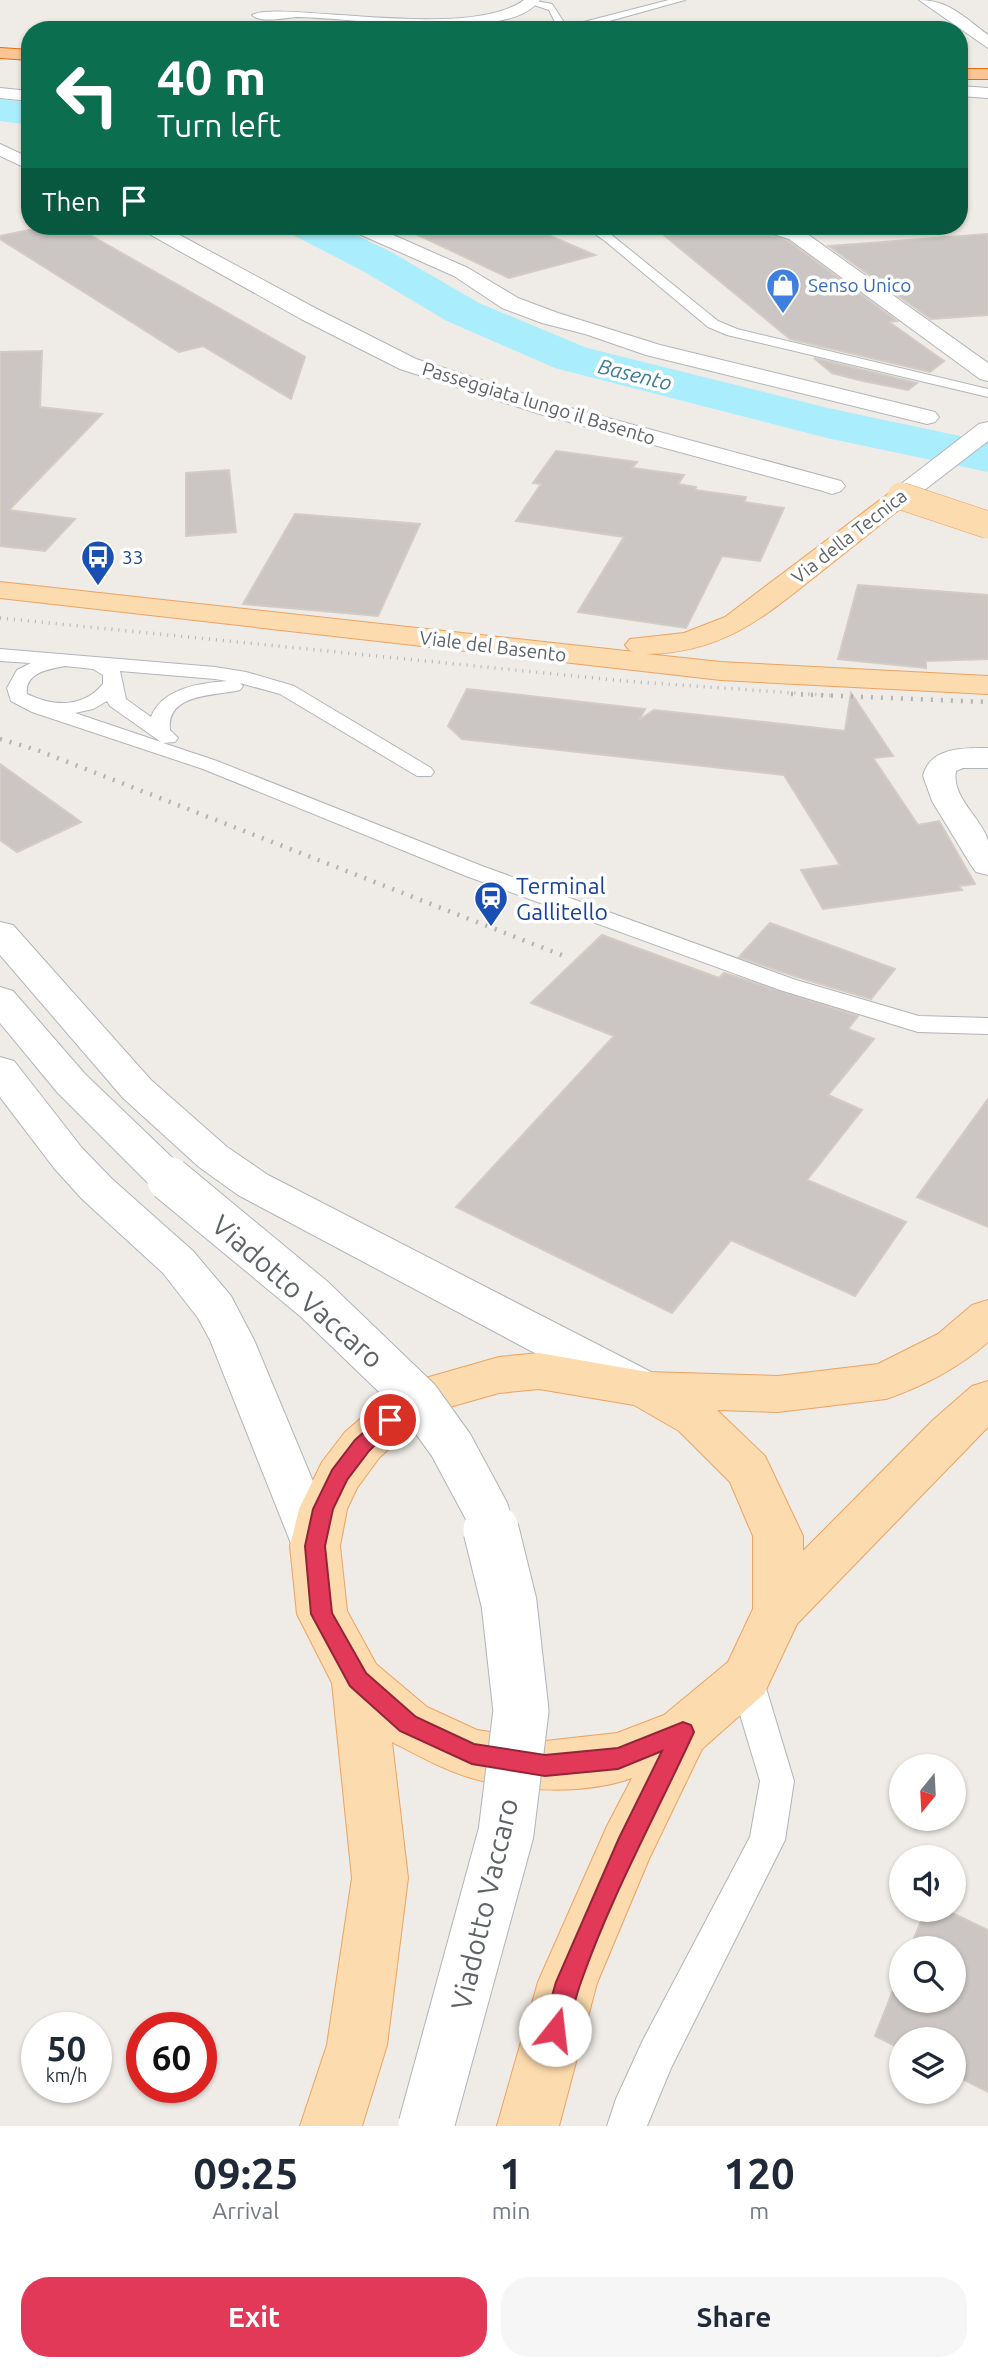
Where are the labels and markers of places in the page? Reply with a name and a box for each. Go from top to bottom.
shop icon: Senso Unico [764,266,802,315]
place label: Senso Unico [808,274,911,296]
bus stop icon: 33 [79,538,117,587]
place label: 33 [122,546,143,568]
place label: Terminal Gallitello [516,873,608,924]
station icon: Terminal Gallitello [472,879,510,928]
pin [360,1390,420,1450]

